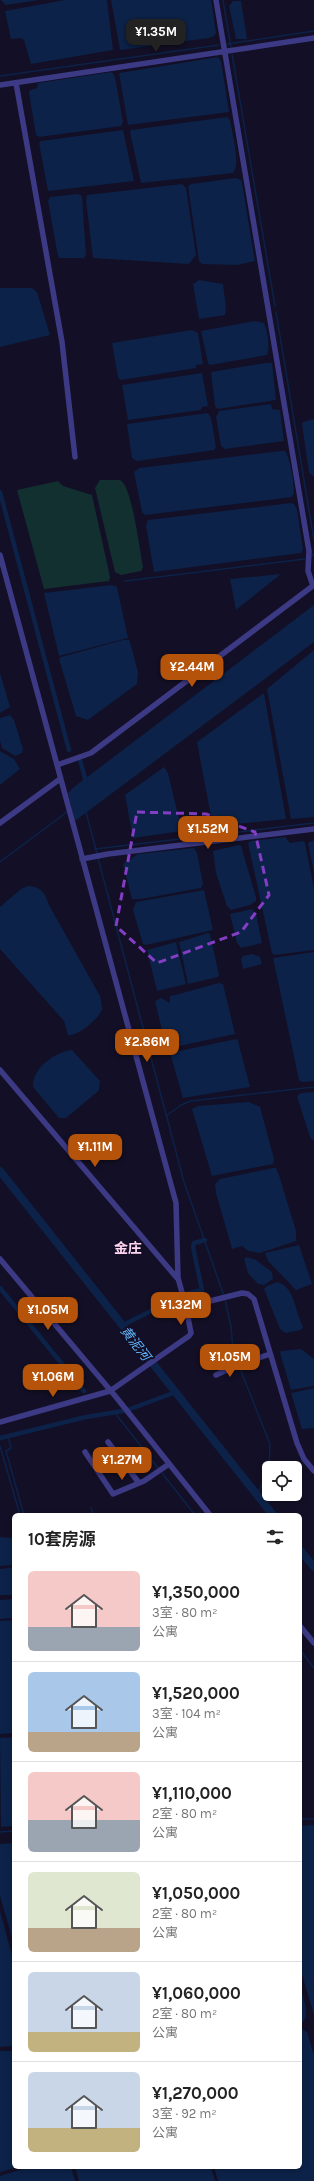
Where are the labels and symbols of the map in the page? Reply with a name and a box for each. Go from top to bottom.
pin: ¥1.35M [123,19,189,53]
pin: ¥2.44M [159,654,225,688]
pin: ¥1.52M [175,816,241,850]
pin: ¥2.86M [114,1029,180,1063]
pin: ¥1.11M [62,1134,128,1168]
district label: 金庄 [114,1240,142,1257]
pin: ¥1.32M [148,1292,214,1326]
pin: ¥1.05M [15,1297,81,1331]
water label: 黄泥河 [118,1323,155,1366]
pin: ¥1.05M [197,1344,263,1378]
pin: ¥1.06M [20,1364,86,1398]
pin: ¥1.27M [89,1447,155,1481]

